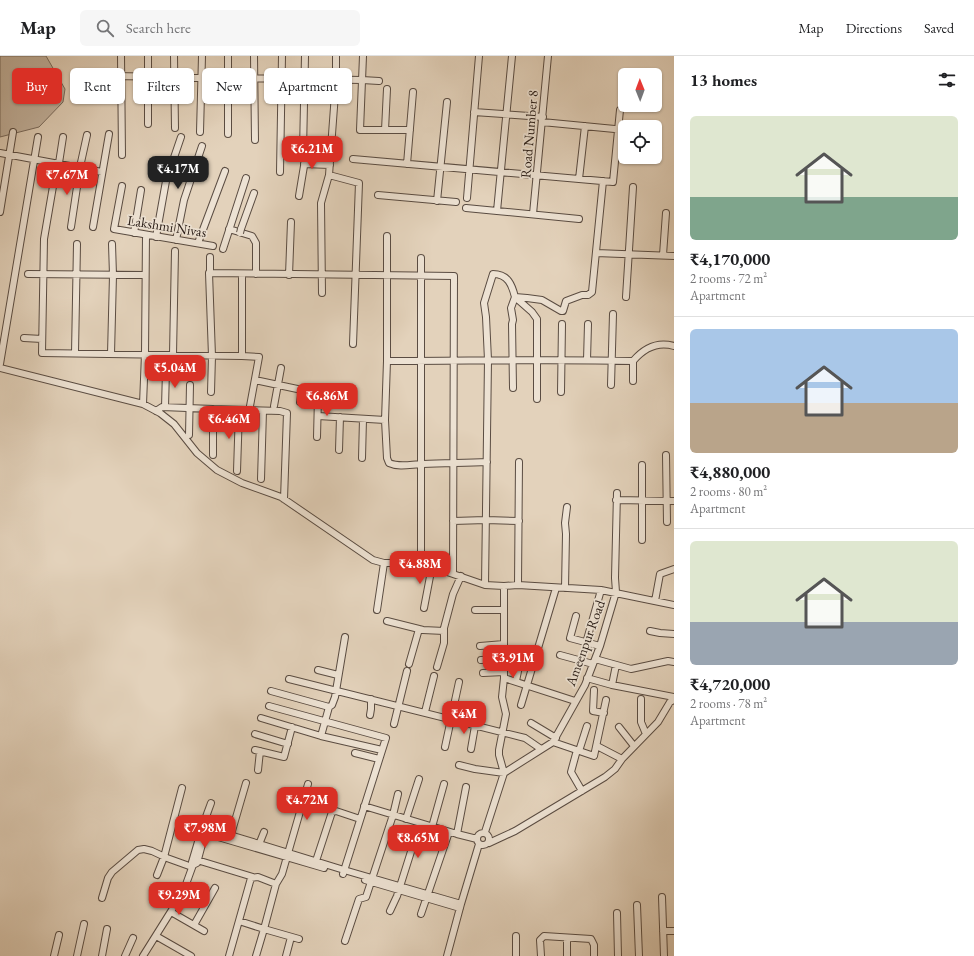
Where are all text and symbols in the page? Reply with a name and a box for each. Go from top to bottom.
search box [80,10,360,46]
text: Map [20,15,56,40]
icon: search [94,17,116,39]
text: Search here [126,18,191,37]
text: Map [798,19,824,37]
text: Directions [846,19,902,37]
text: Saved [924,19,954,37]
chip: Buy [12,68,62,104]
chip: Rent [70,68,125,104]
chip: Filters [133,68,194,104]
chip: New [202,68,256,104]
chip: Apartment [264,68,352,104]
north arrow [618,68,662,112]
map controls [618,68,662,164]
text: 13 homes [690,69,757,91]
icon: filters [936,69,958,91]
street label: Road Number 8 [516,89,542,179]
button: locate [618,120,662,164]
pin: ₹6.21M [279,136,345,170]
text: ₹6.21M [291,140,333,157]
icon: home [788,142,860,214]
pin: ₹4.17M [145,156,211,190]
text: ₹4.17M [157,160,199,177]
pin: ₹7.67M [34,162,100,196]
text: ₹7.67M [46,166,88,183]
street label: Lakshmi Nivas [126,211,208,241]
text: ₹4,170,000 [690,248,770,270]
text: 2 rooms · 72 m² [690,270,767,287]
text: Apartment [690,287,745,304]
pin: ₹5.04M [142,355,208,389]
icon: home [788,355,860,427]
text: ₹5.04M [154,359,196,376]
pin: ₹6.86M [294,383,360,417]
text: ₹6.86M [306,387,348,404]
pin: ₹6.46M [196,406,262,440]
text: ₹6.46M [208,410,250,427]
text: ₹4,880,000 [690,461,770,483]
text: 2 rooms · 80 m² [690,483,767,500]
text: Apartment [690,500,745,517]
pin: ₹4.88M [387,551,453,585]
text: ₹4.88M [399,555,441,572]
icon: home [788,567,860,639]
street label: Ameenpur Road [561,597,609,689]
pin: ₹3.91M [480,645,546,679]
text: ₹3.91M [492,649,534,666]
text: ₹4,720,000 [690,673,770,695]
text: 2 rooms · 78 m² [690,695,767,712]
pin: ₹4M [445,701,483,735]
text: ₹4M [451,705,477,722]
text: Apartment [690,712,745,729]
pin: ₹4.72M [274,787,340,821]
text: ₹4.72M [286,791,328,808]
pin: ₹7.98M [172,815,238,849]
text: ₹7.98M [184,819,226,836]
pin: ₹8.65M [385,825,451,859]
text: ₹8.65M [397,829,439,846]
pin: ₹9.29M [146,882,212,916]
text: ₹9.29M [158,886,200,903]

